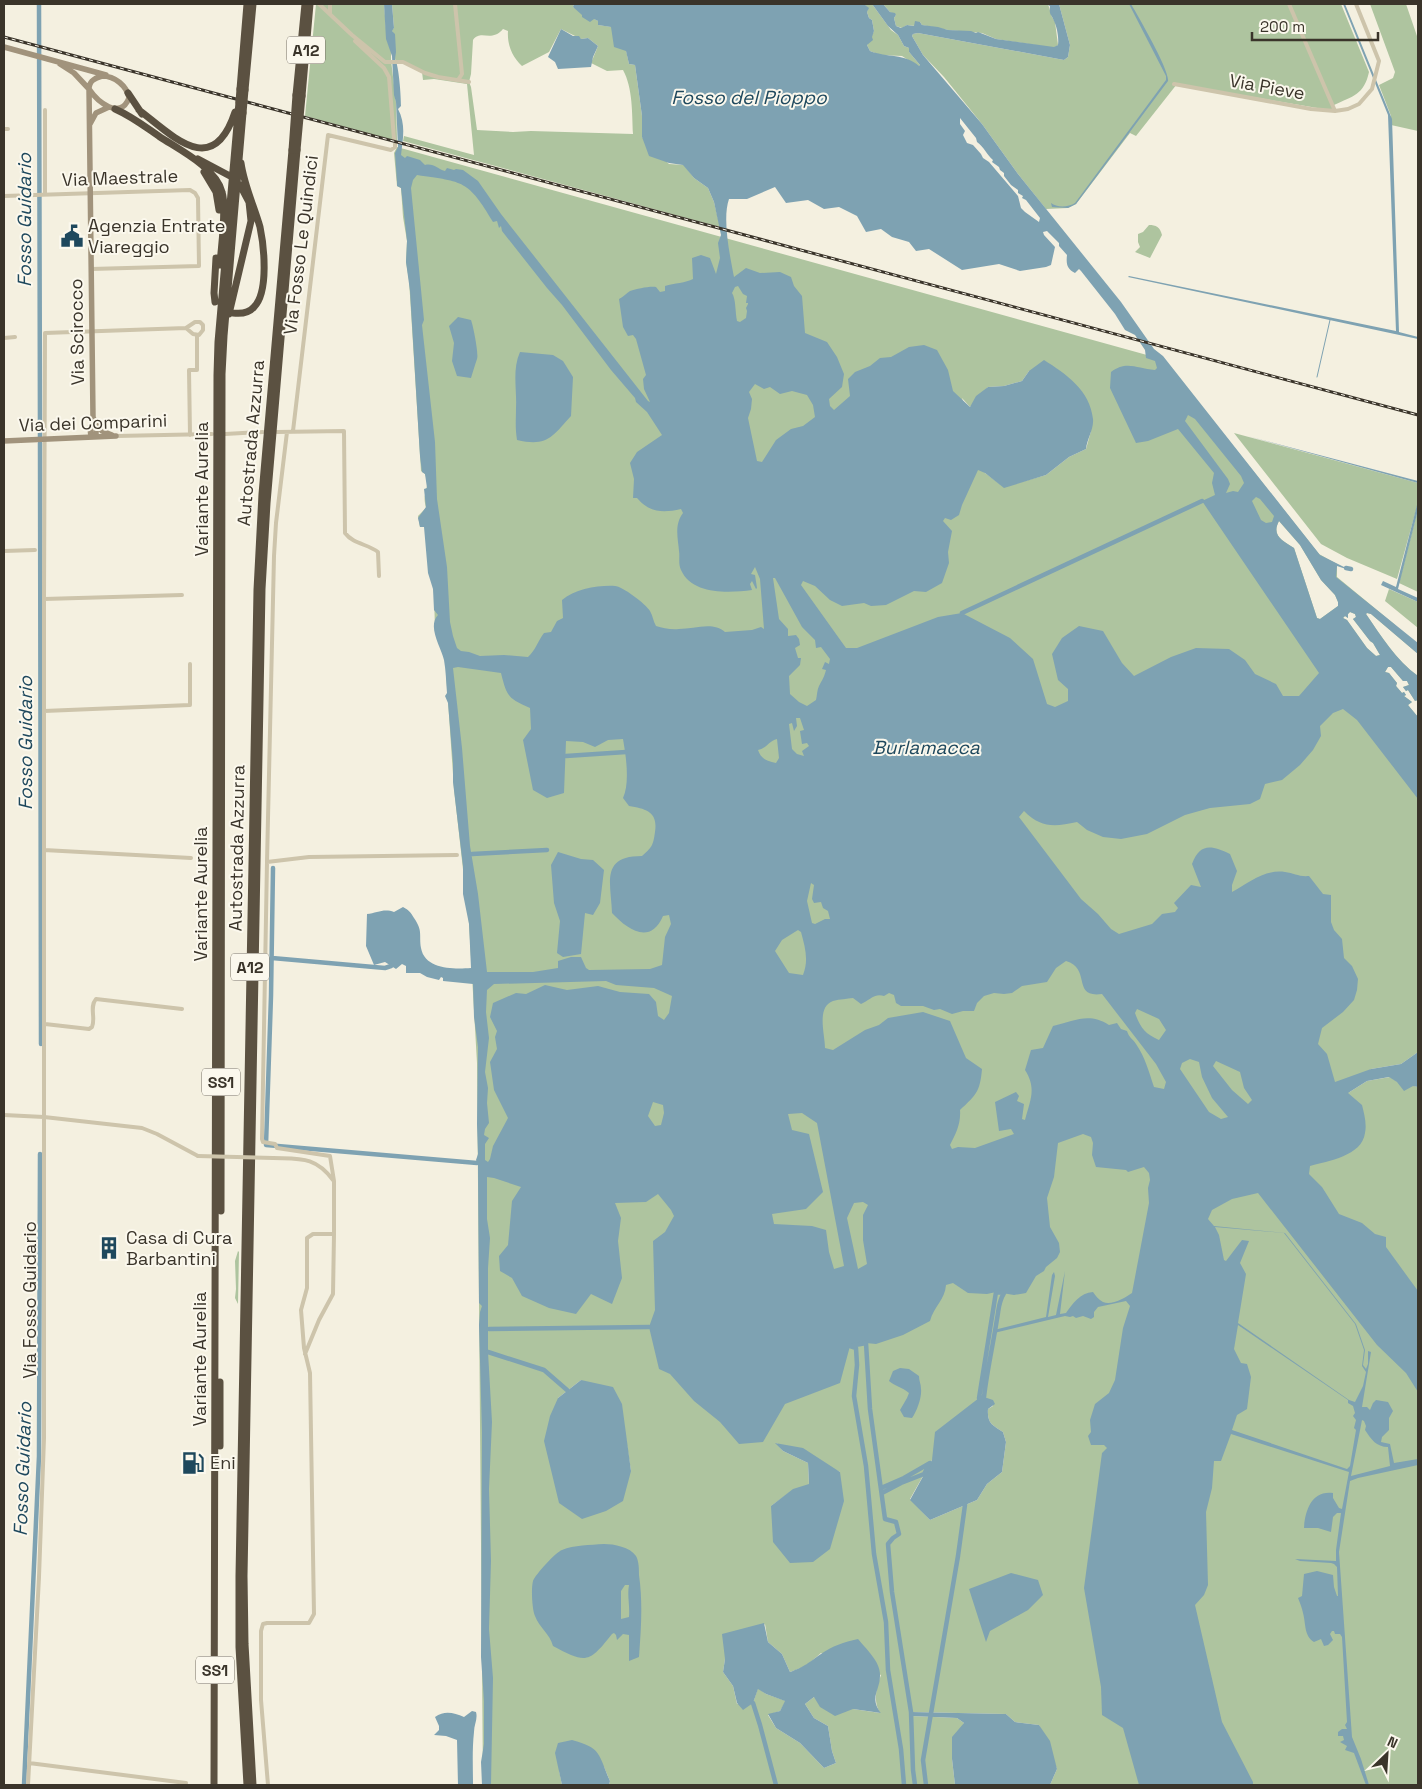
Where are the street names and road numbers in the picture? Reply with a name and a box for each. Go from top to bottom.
road number: A12 [287,36,325,64]
street label: Via Pieve [1228,69,1307,104]
street label: Via Fosso Le Quindici [278,154,323,336]
street label: Via Maestrale [61,164,179,191]
street label: Via Scirocco [64,278,89,386]
street label: Autostrada Azzurra [232,359,269,527]
street label: Via dei Comparini [18,408,168,437]
street label: Variante Aurelia [190,422,213,556]
street label: Autostrada Azzurra [224,764,249,931]
street label: Variante Aurelia [189,827,212,961]
road number: A12 [231,954,269,980]
road number: SS1 [202,1068,240,1096]
street label: Via Fosso Guidario [18,1221,41,1379]
street label: Variante Aurelia [188,1292,211,1426]
road number: SS1 [196,1656,234,1684]

